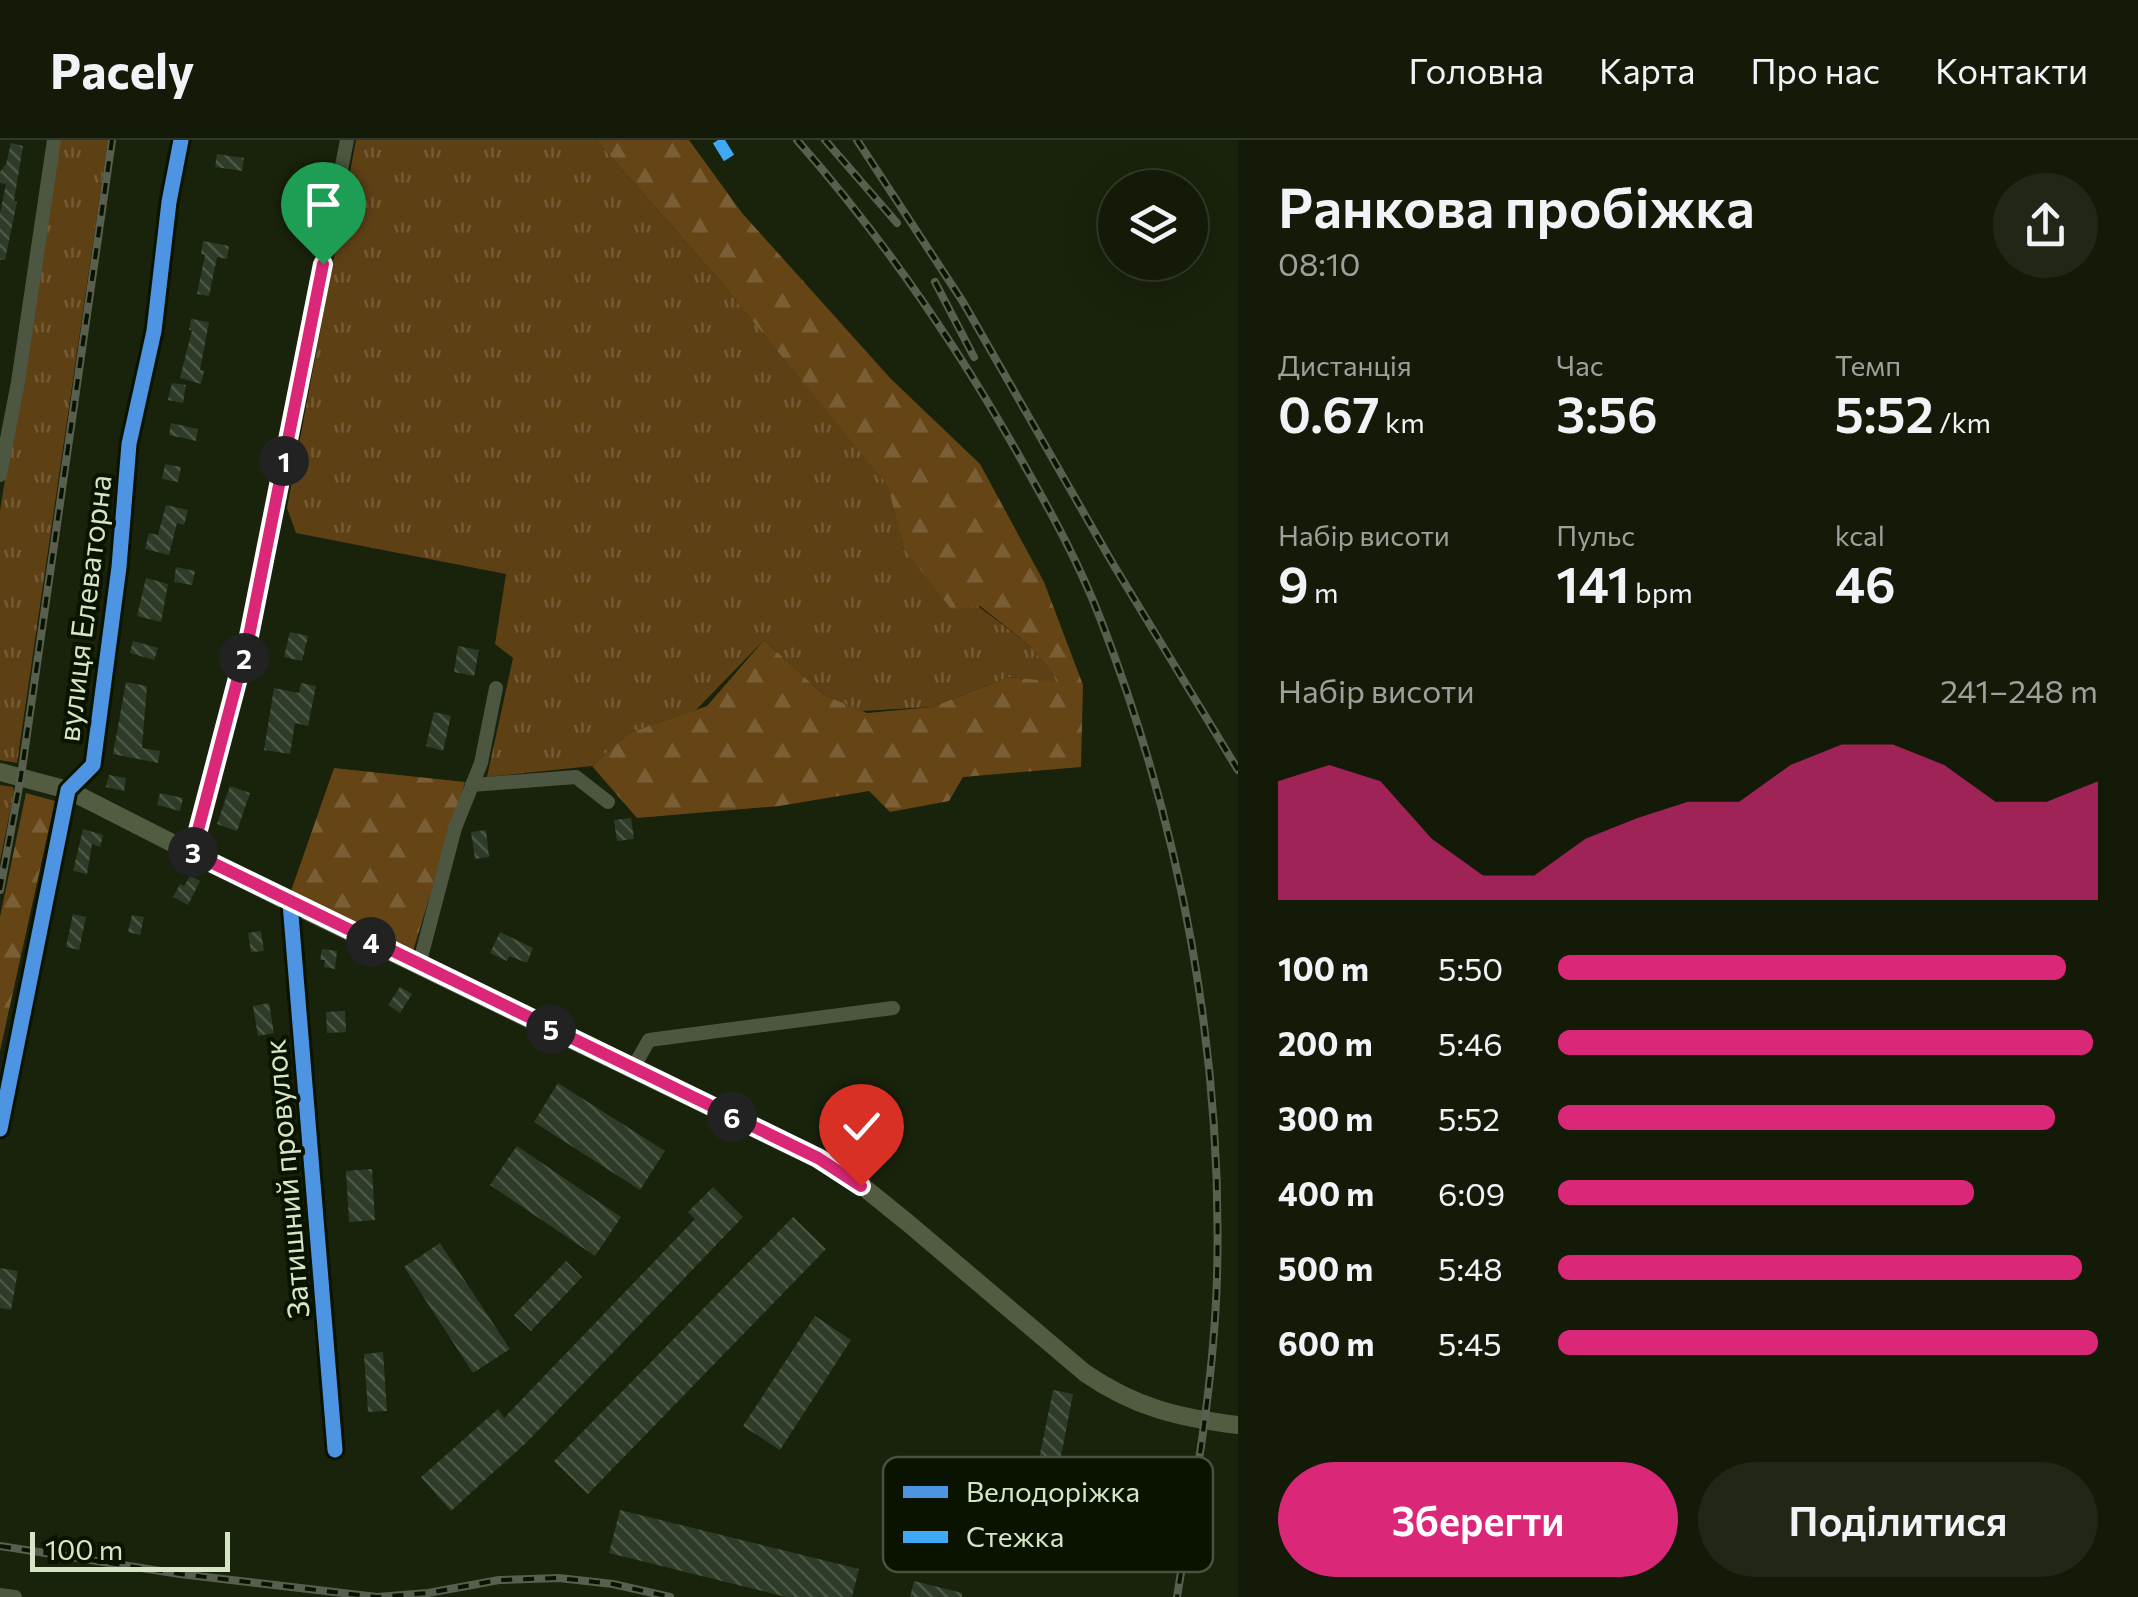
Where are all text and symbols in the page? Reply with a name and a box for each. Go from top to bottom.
text: Pacely [50,40,194,99]
text: Головна [1408,48,1544,91]
text: Карта [1599,48,1695,91]
text: Про нас [1750,48,1880,91]
text: Контакти [1935,48,2088,91]
pin [281,162,366,265]
map controls [1098,170,1208,280]
button: layers [1098,170,1208,280]
text: Ранкова пробіжка [1278,172,1755,239]
button: share [1993,173,2098,278]
icon: arrive [296,177,351,232]
text: 08:10 [1278,243,1360,283]
text: Дистанція [1278,348,1412,382]
text: Час [1556,348,1604,382]
text: Темп [1835,348,1901,382]
text: 0.67 [1278,382,1380,443]
text: 3:56 [1556,382,1658,443]
text: 5:52 [1835,382,1934,443]
text: km [1380,405,1425,439]
text: /km [1934,405,1991,439]
pin: 1 [259,436,309,486]
text: 1 [278,444,290,478]
street label: вулиця Елеваторна [48,473,118,743]
text: Набір висоти [1278,518,1450,552]
text: Пульс [1556,518,1635,552]
text: kcal [1835,518,1885,552]
text: 9 [1278,552,1309,613]
text: 141 [1556,552,1630,613]
text: 46 [1835,552,1896,613]
text: m [1309,575,1338,609]
text: bpm [1630,575,1693,609]
pin: 2 [219,633,269,683]
text: 2 [236,641,252,675]
text: Набір висоти [1278,670,1475,710]
text: 241–248 m [1940,670,2098,710]
pin: 3 [168,827,218,877]
text: 3 [185,835,201,869]
pin: 4 [346,917,396,967]
text: 4 [362,925,380,959]
text: 100 m [1278,948,1369,988]
text: 5:50 [1438,948,1503,988]
pin: 5 [526,1004,576,1054]
text: 5 [543,1012,559,1046]
text: 200 m [1278,1023,1373,1063]
text: 5:46 [1438,1023,1503,1063]
street label: Затишний провулок [254,1038,316,1320]
pin [819,1084,904,1187]
pin: 6 [707,1092,757,1142]
text: 300 m [1278,1098,1373,1138]
text: 5:52 [1438,1098,1500,1138]
icon: check [834,1099,889,1154]
text: 6 [723,1100,741,1134]
text: 400 m [1278,1173,1374,1213]
text: 6:09 [1438,1173,1505,1213]
text: 500 m [1278,1248,1373,1288]
text: 5:48 [1438,1248,1503,1288]
text: 600 m [1278,1323,1374,1363]
text: 5:45 [1438,1323,1502,1363]
legend [883,1457,1213,1572]
button: Зберегти [1278,1462,1678,1577]
button: Поділитися [1698,1462,2098,1577]
text: Велодоріжка [966,1474,1140,1508]
text: Стежка [966,1519,1064,1553]
scale bar [30,1527,230,1572]
text: 100 m [45,1532,123,1566]

